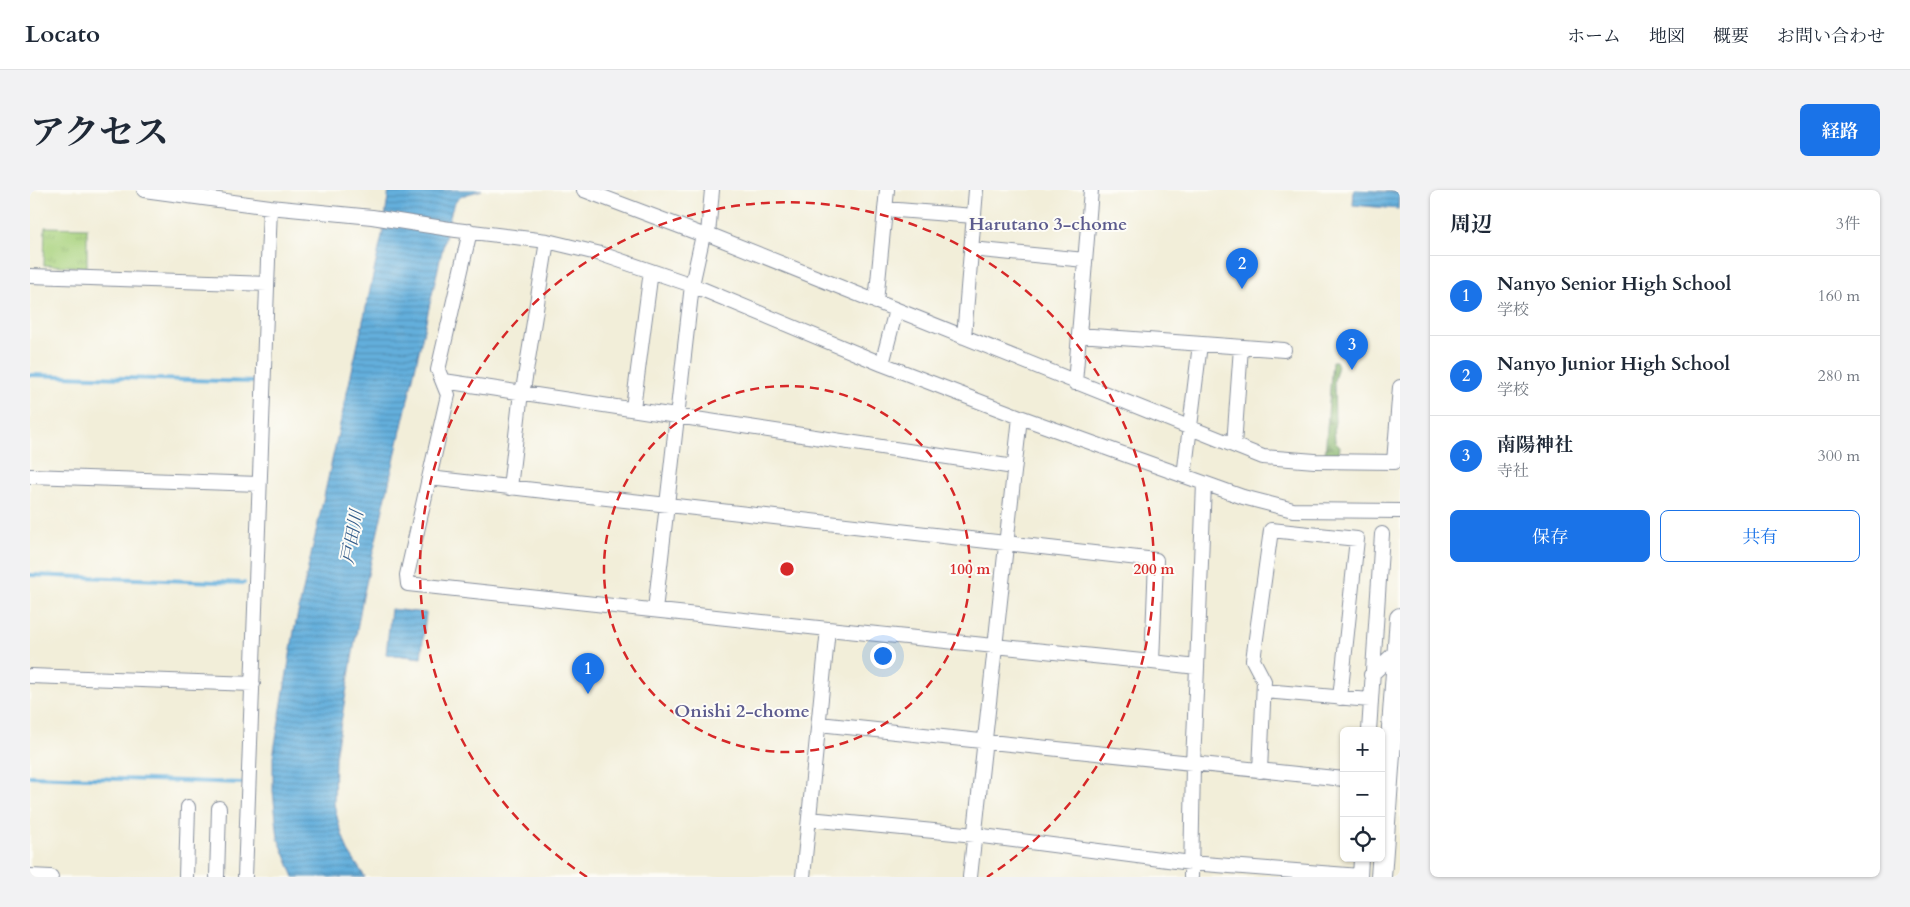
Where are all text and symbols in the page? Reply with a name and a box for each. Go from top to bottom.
text: Locato [25,18,100,51]
text: ホーム [1567,24,1621,49]
text: 地図 [1649,24,1685,49]
text: 概要 [1713,24,1749,49]
text: お問い合わせ [1777,24,1885,49]
button: 経路 [1800,104,1880,156]
text: アクセス [30,109,169,157]
text: 周辺 [1450,210,1492,239]
district label: Harutano 3-chome [969,212,1127,237]
text: 3件 [1836,213,1860,235]
pin: 2 [1226,248,1258,289]
text: Nanyo Senior High School [1497,271,1731,297]
text: 1 [1462,285,1470,307]
text: 160 m [1818,285,1860,307]
text: 学校 [1497,299,1529,321]
pin: 3 [1336,329,1368,370]
text: Nanyo Junior High School [1497,351,1730,377]
text: 2 [1462,365,1470,387]
text: 280 m [1818,365,1860,387]
text: 学校 [1497,379,1529,401]
text: 南陽神社 [1497,432,1573,458]
text: 3 [1462,445,1470,467]
text: 300 m [1818,445,1860,467]
text: 寺社 [1497,460,1529,482]
water label: 戸田川 [335,506,370,566]
button: 保存 [1450,510,1650,562]
button: 共有 [1660,510,1860,562]
text: 100 m [950,559,991,579]
text: 200 m [1134,559,1175,579]
centre of rings [778,560,796,578]
your location [870,643,896,669]
pin: 1 [572,653,604,694]
district label: Onishi 2-chome [674,699,810,724]
map controls [1340,727,1385,862]
button: + [1340,727,1385,772]
button: − [1340,772,1385,817]
button: locate [1340,817,1385,862]

